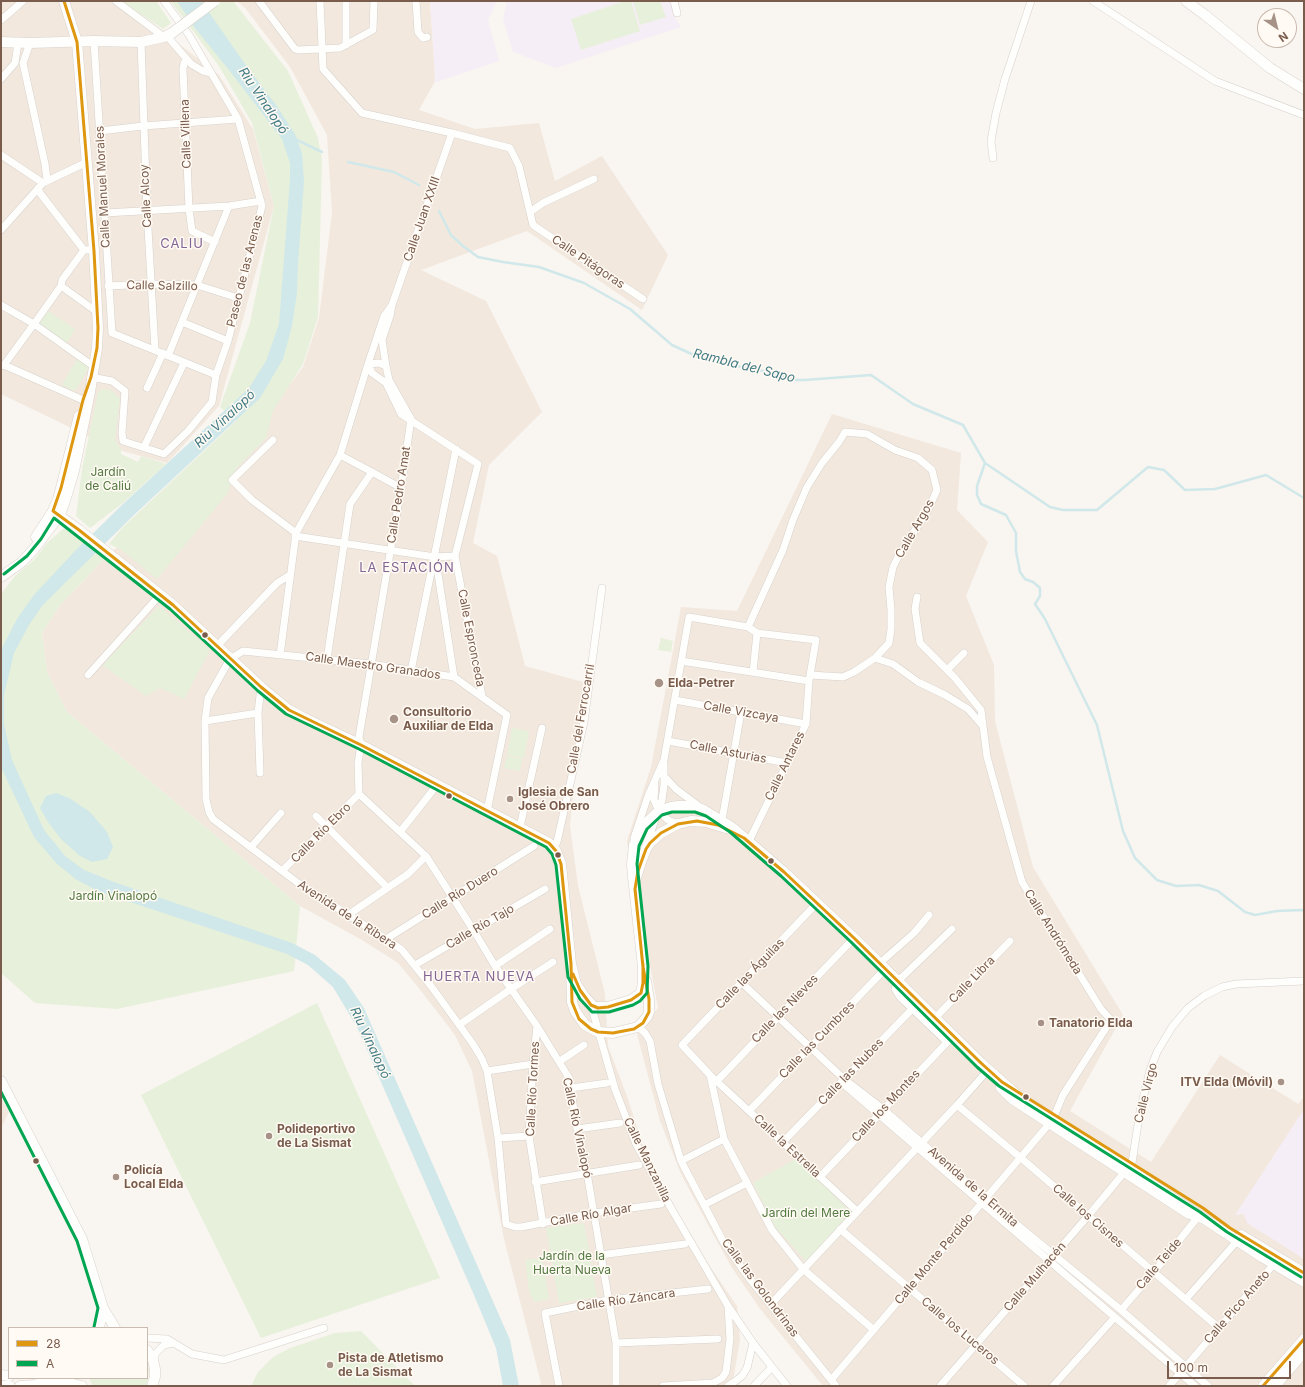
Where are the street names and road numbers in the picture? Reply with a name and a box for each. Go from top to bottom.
street label: Calle Villena [178,99,194,169]
street label: Calle Manuel Morales [93,126,113,248]
street label: Calle Alcoy [137,164,155,228]
street label: Calle Juan XXIII [401,175,443,263]
street label: Paseo de las Arenas [224,213,266,329]
street label: Calle Pitágoras [549,232,627,292]
street label: Calle Salzillo [126,278,198,294]
street label: Calle Pedro Amat [384,445,414,545]
street label: Calle Argos [892,497,938,561]
street label: Calle Espronceda [454,588,488,688]
street label: Calle Maestro Granados [304,649,442,683]
street label: Calle del Ferrocarril [564,663,598,775]
street label: Calle Vizcaya [702,698,780,726]
street label: Calle Antares [762,729,808,803]
street label: Calle Asturias [688,737,768,767]
street label: Calle Río Ebro [288,800,354,866]
street label: Calle Río Duero [419,864,501,922]
street label: Avenida de la Ribera [295,878,399,952]
street label: Calle Andrómeda [1021,887,1085,977]
street label: Calle Río Tajo [443,902,517,952]
street label: Calle las Águilas [713,936,787,1012]
street label: Calle Libra [946,953,998,1007]
street label: Calle las Nieves [749,972,821,1046]
street label: Calle las Cumbres [776,998,858,1082]
street label: Calle las Nubes [815,1035,887,1109]
street label: Calle Río Tormes [523,1041,543,1137]
street label: Calle Virgo [1132,1061,1160,1125]
street label: Calle los Montes [849,1067,923,1145]
street label: Calle Río Vinalopó [559,1076,595,1180]
street label: Calle la Estrella [751,1111,823,1181]
street label: Calle Manzanilla [620,1115,674,1205]
street label: Avenida de la Ermita [925,1144,1021,1230]
street label: Calle los Cisnes [1049,1181,1127,1251]
street label: Calle Río Algar [549,1201,633,1229]
street label: Calle Monte Perdido [892,1210,976,1308]
street label: Calle Teide [1133,1235,1185,1293]
street label: Calle las Golondrinas [718,1236,802,1340]
street label: Calle Mulhacén [1001,1239,1069,1315]
street label: Calle Pico Aneto [1201,1267,1273,1347]
street label: Calle Río Záncara [576,1286,676,1314]
street label: Calle los Luceros [918,1294,1002,1368]

